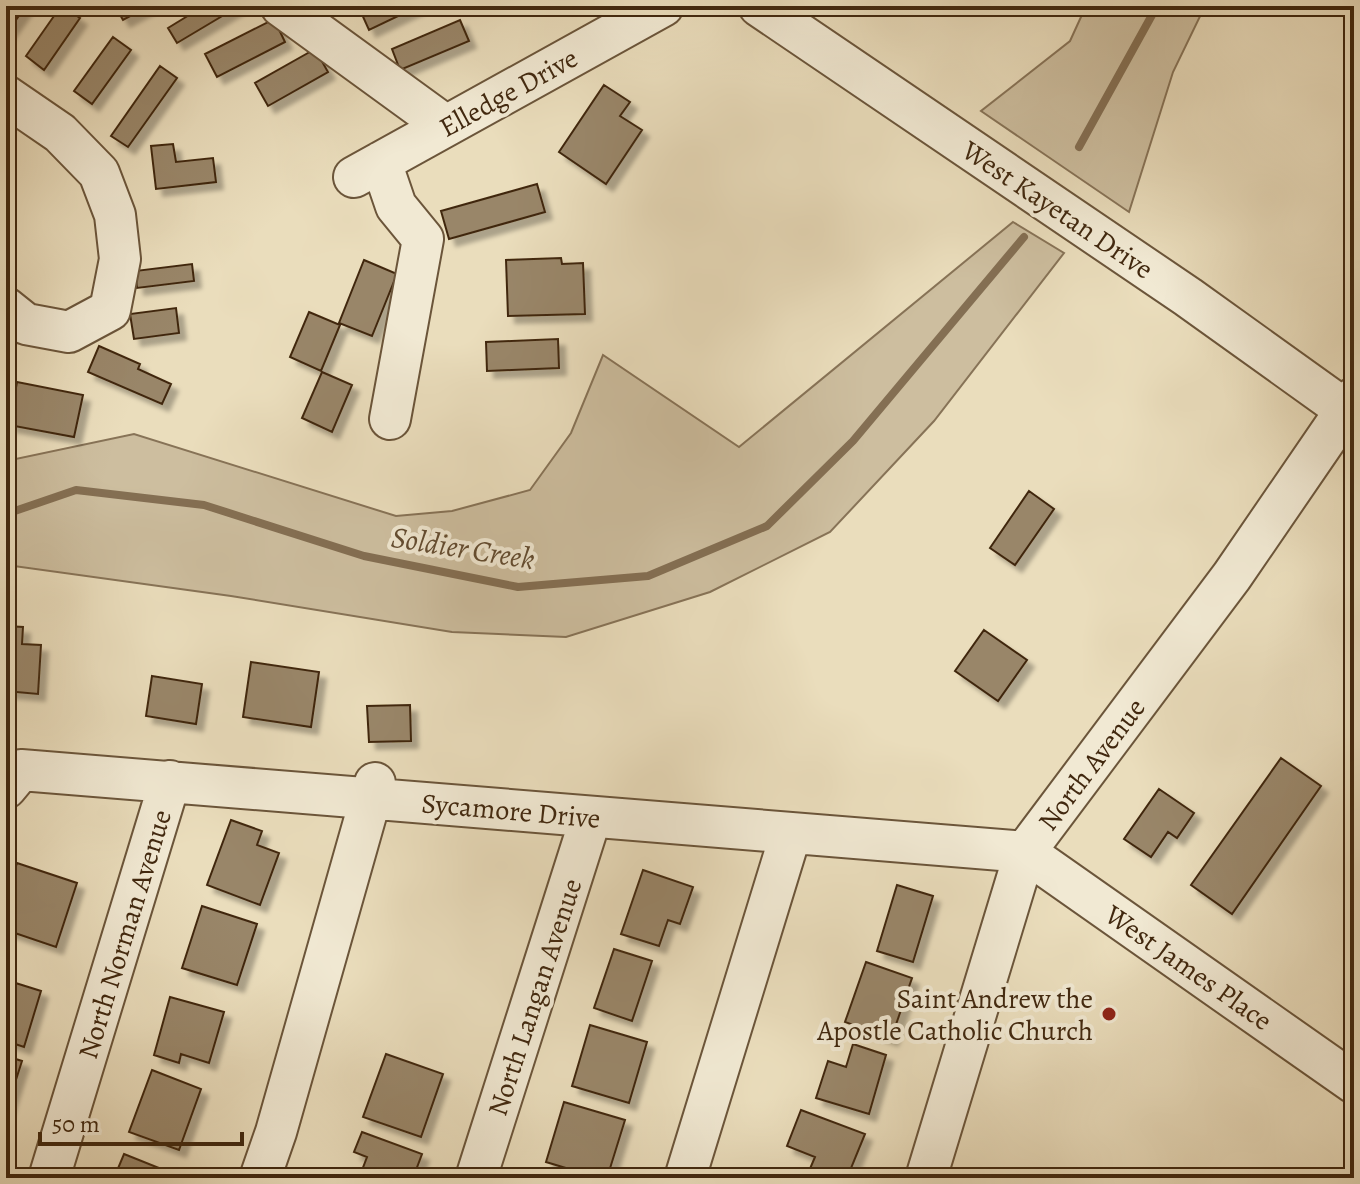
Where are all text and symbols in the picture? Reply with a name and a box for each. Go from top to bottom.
street label: Elledge Drive [432,39,585,147]
street label: West Kayetan Drive [954,131,1161,288]
water label: Soldier Creek [388,517,538,579]
street label: North Avenue [1029,690,1154,839]
street label: Sycamore Drive [420,784,602,838]
street label: North Norman Avenue [69,805,181,1064]
street label: North Langan Avenue [479,874,591,1121]
street label: West James Place [1096,896,1280,1040]
place label: Saint Andrew the Apostle Catholic Church [816,980,1093,1050]
marker: Saint Andrew the Apostle Catholic Church [1100,1005,1118,1023]
scale bar [40,1096,242,1146]
text: 50 m [52,1108,100,1140]

